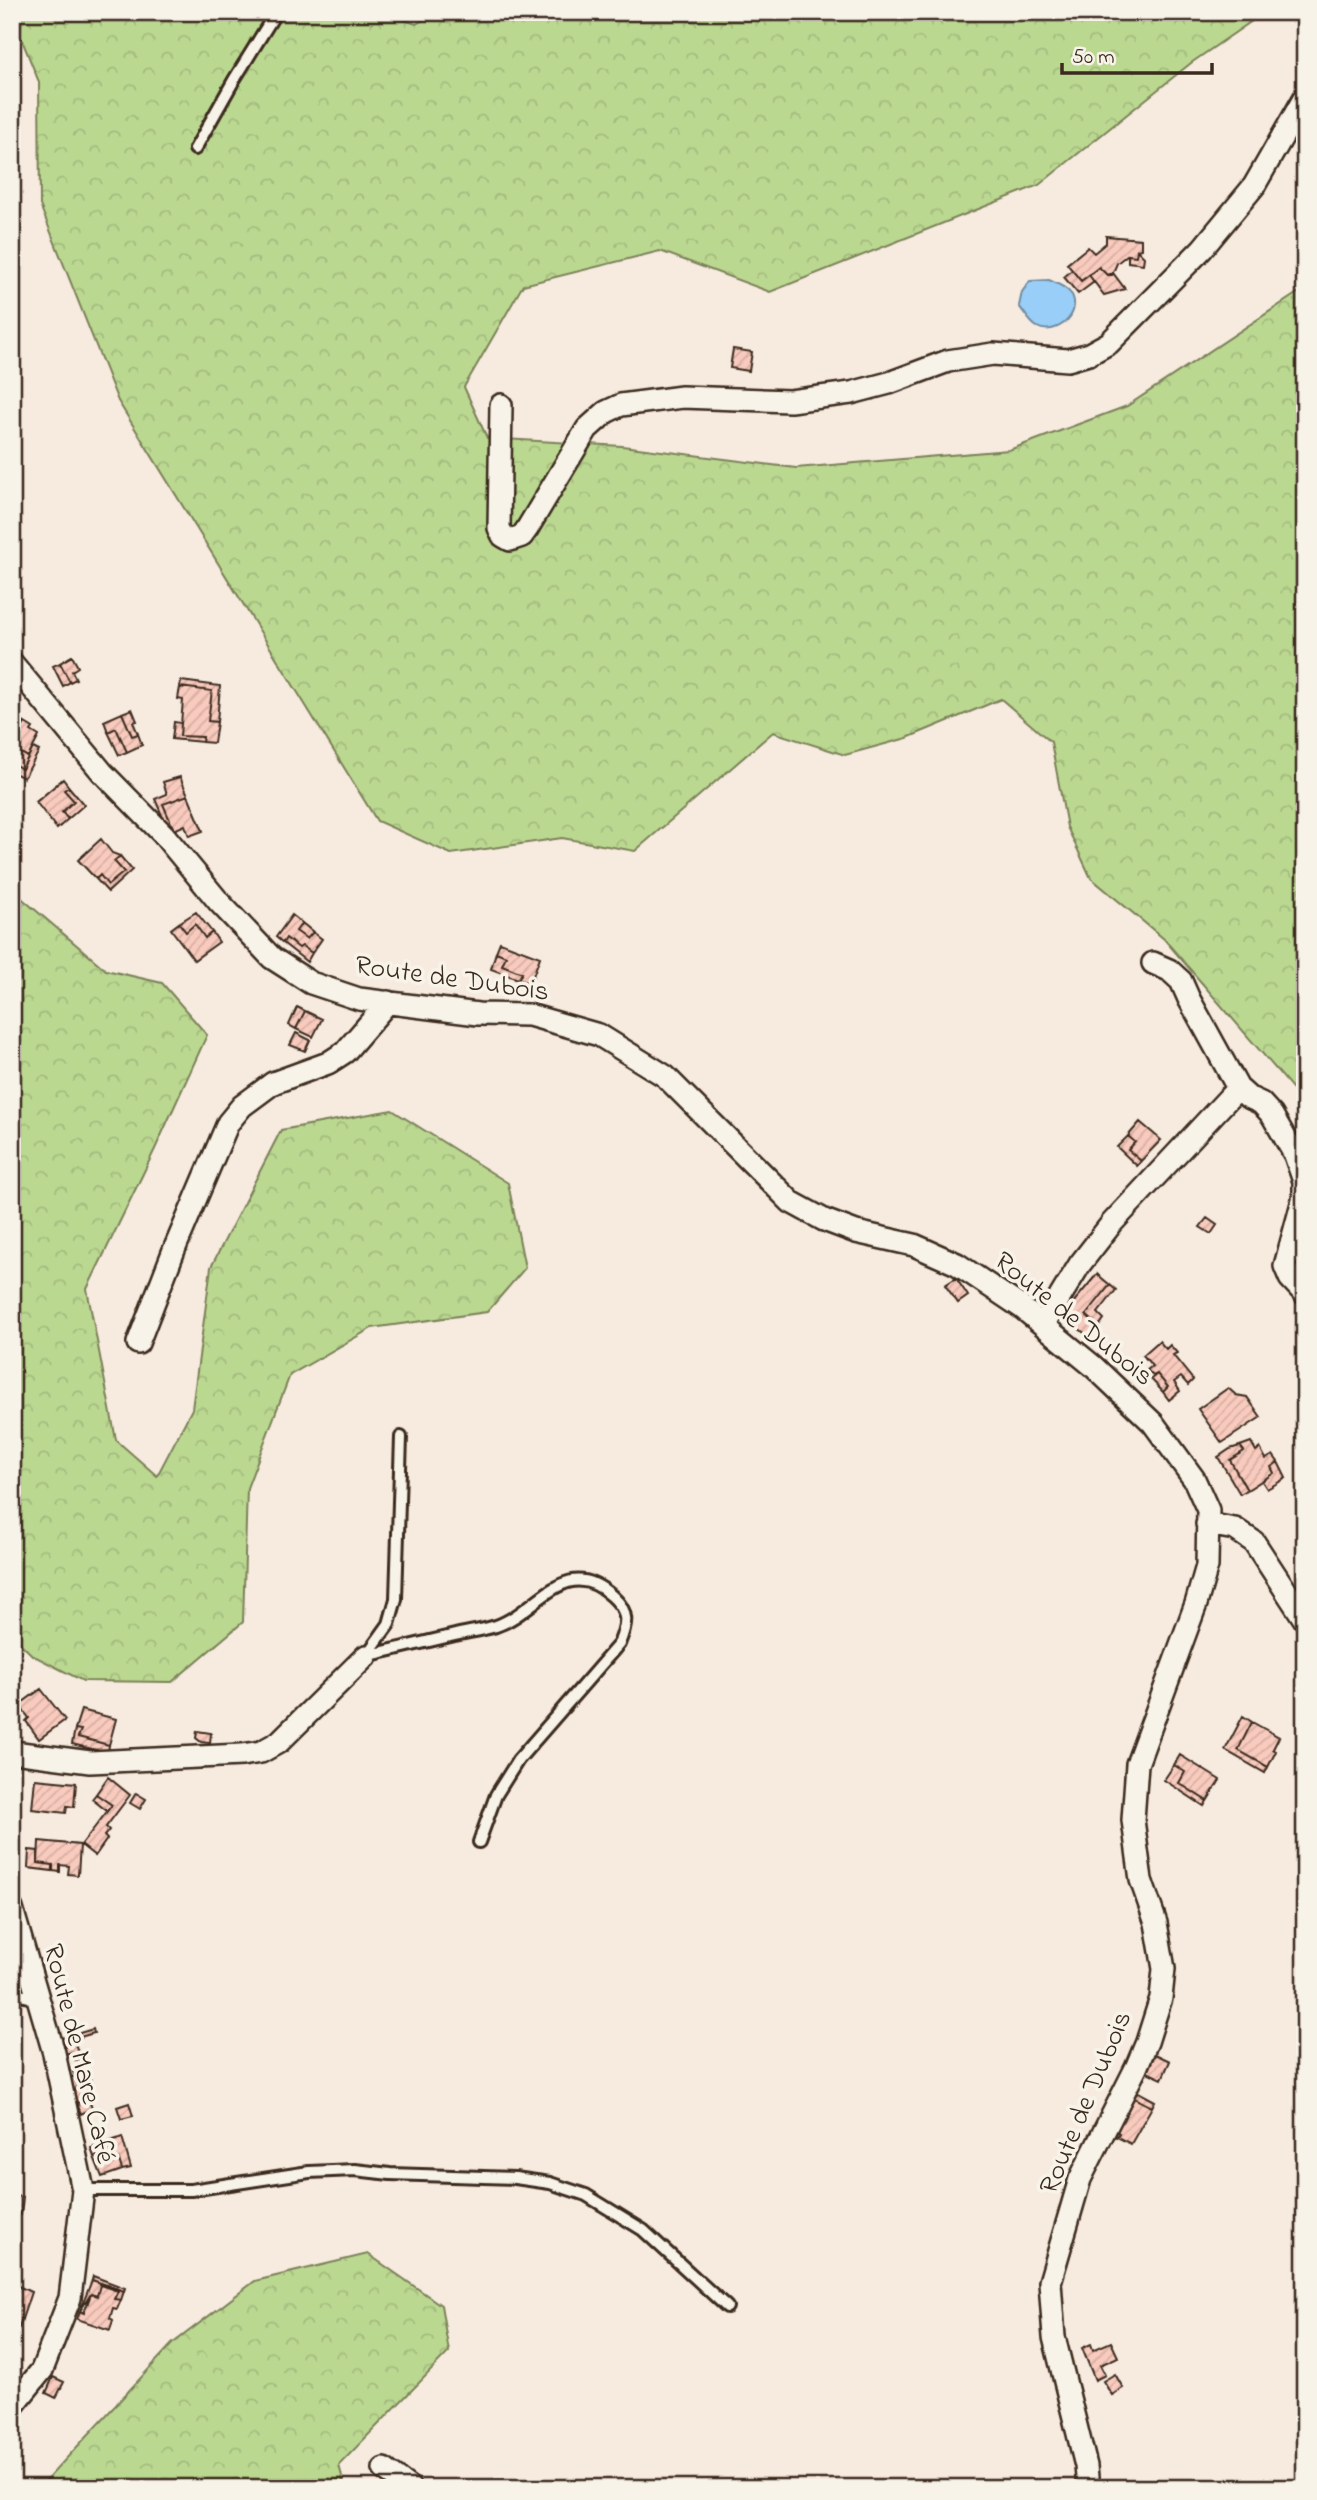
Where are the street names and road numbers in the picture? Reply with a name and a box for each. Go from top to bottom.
street label: Route de Dubois [352,946,552,1014]
street label: Route de Dubois [984,1243,1162,1397]
street label: Route de Mare Café [31,1940,125,2169]
street label: Route de Dubois [1030,2005,1144,2201]

